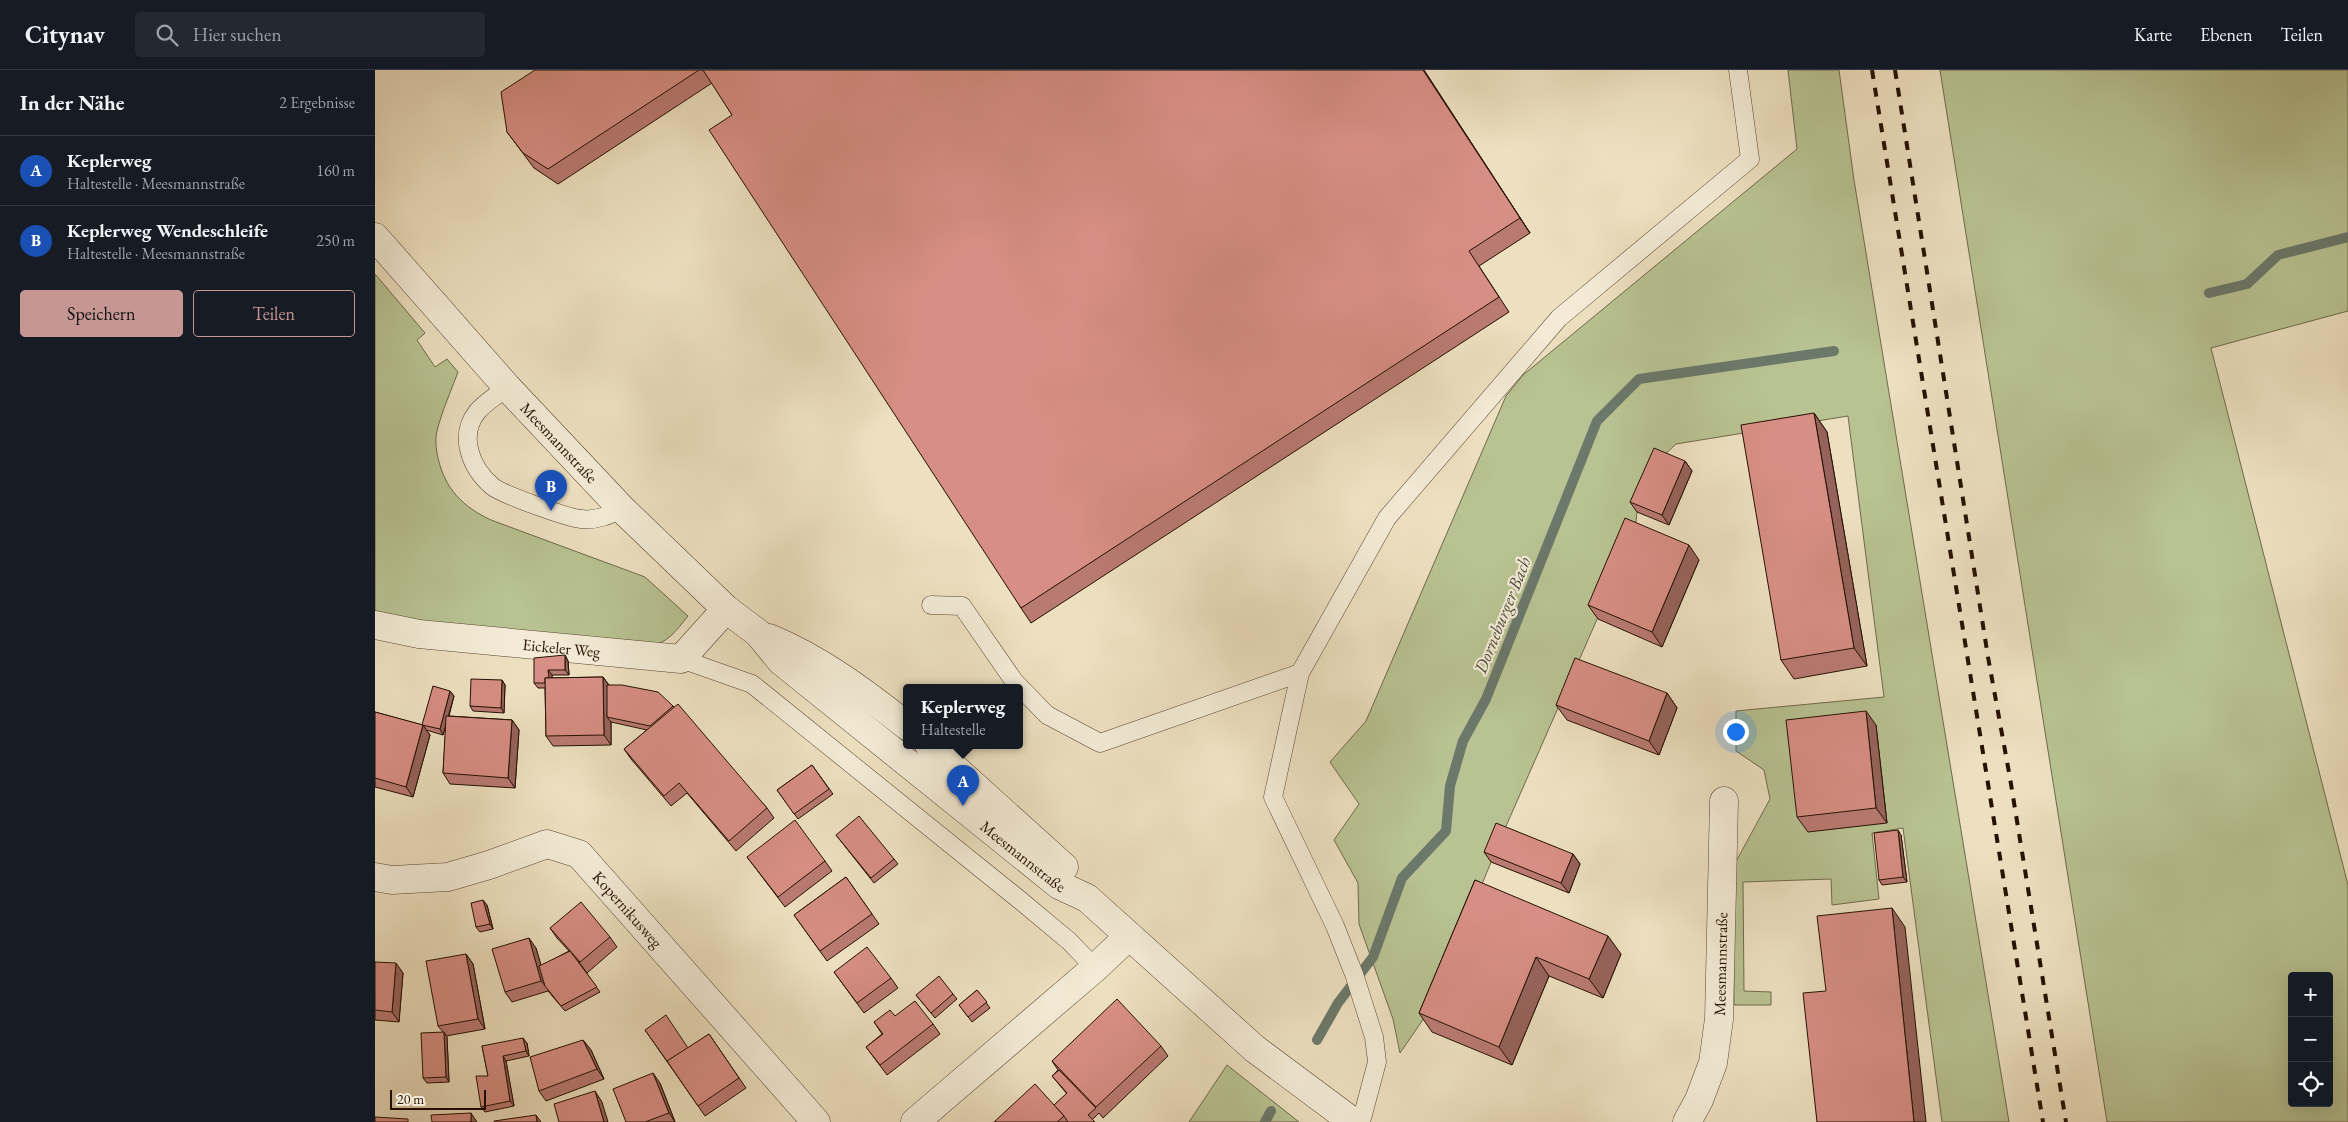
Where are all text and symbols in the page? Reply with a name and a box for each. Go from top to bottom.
search box [135,12,485,57]
text: Citynav [25,19,105,50]
icon: search [153,21,181,49]
text: Hier suchen [193,22,281,47]
text: Karte [2134,23,2172,46]
text: Ebenen [2200,23,2253,46]
text: Teilen [2281,23,2323,46]
text: In der Nähe [20,89,125,116]
text: 2 Ergebnisse [279,92,355,113]
text: Keplerweg [67,148,152,173]
text: A [30,160,42,181]
text: 160 m [316,160,355,181]
text: Haltestelle · Meesmannstraße [67,173,245,194]
text: Keplerweg Wendeschleife [67,218,268,243]
text: B [31,230,41,251]
text: 250 m [316,230,355,251]
text: Haltestelle · Meesmannstraße [67,243,245,264]
button: Speichern [20,290,183,337]
button: Teilen [193,290,355,337]
street label: Meesmannstraße [516,398,602,487]
pin: B [535,470,567,511]
water label: Dorneburger Bach [1468,553,1537,678]
street label: Eickeler Weg [522,633,602,662]
popup [903,684,1023,749]
text: Keplerweg [921,694,1005,719]
text: Haltestelle [921,719,986,740]
your location [1723,719,1749,745]
pin: A [947,765,979,806]
street label: Meesmannstraße [976,815,1069,897]
street label: Kopernikusweg [588,866,668,953]
street label: Meesmannstraße [1709,912,1732,1016]
map controls [2288,972,2333,1107]
button: + [2288,972,2333,1017]
button: − [2288,1017,2333,1062]
button: locate [2288,1062,2333,1107]
scale bar [390,1087,486,1110]
text: 20 m [397,1090,424,1108]

